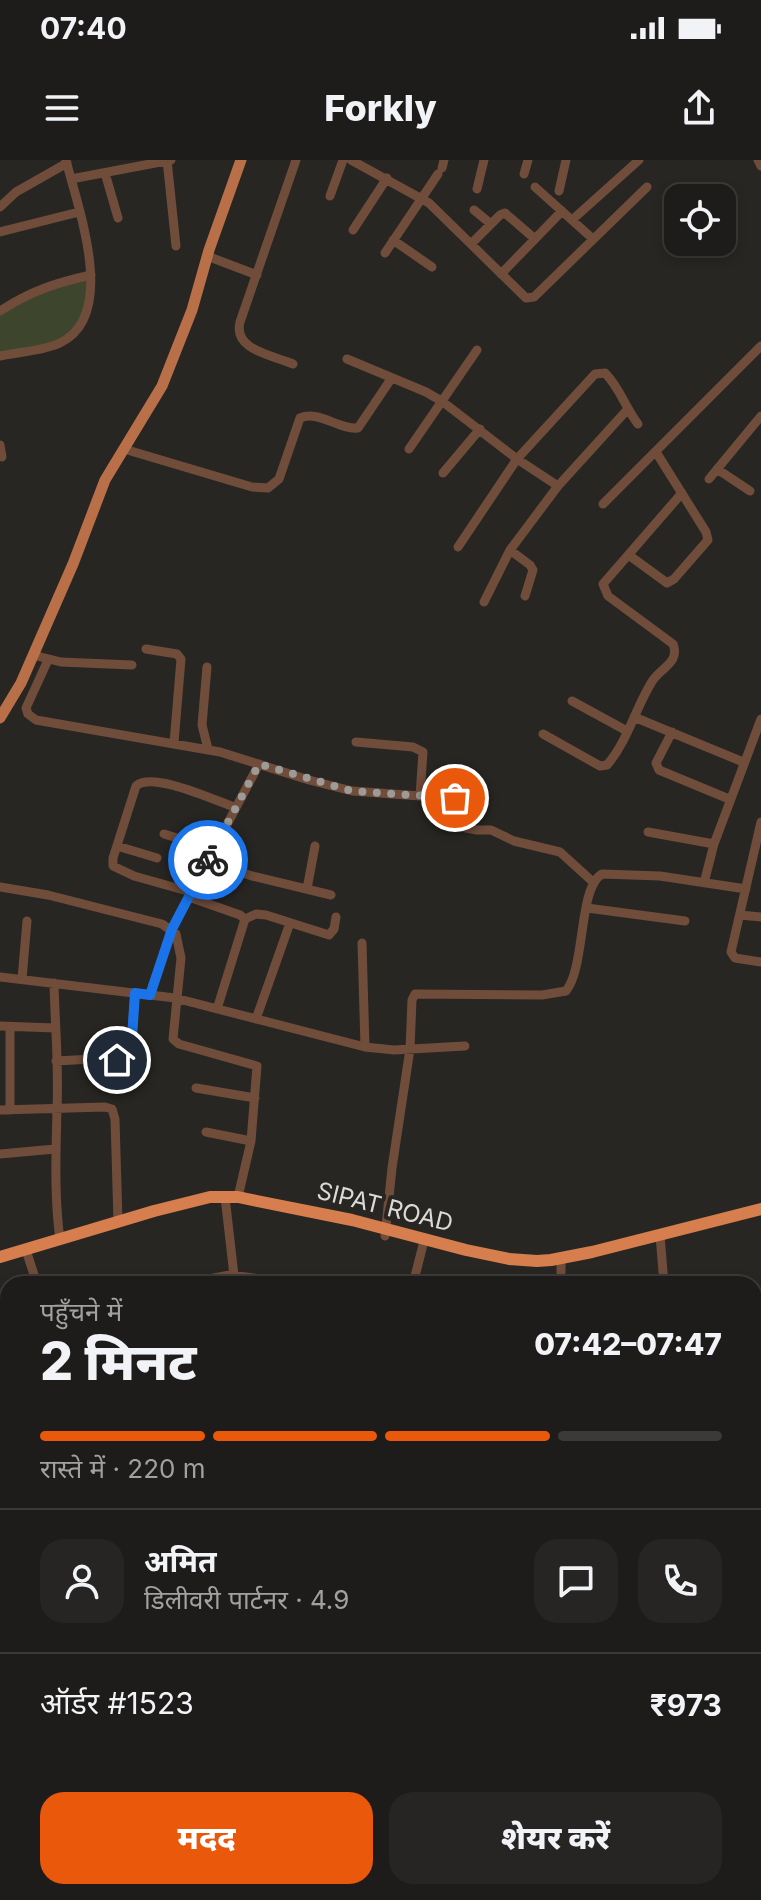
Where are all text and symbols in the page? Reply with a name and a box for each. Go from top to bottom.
text: 07:40 [40,10,127,46]
icon: menu [40,86,84,130]
text: Forkly [324,86,437,130]
icon: share [677,86,721,130]
map controls [664,184,736,256]
button: locate [664,184,736,256]
pin [421,764,489,832]
icon: bag [433,776,477,820]
courier [168,820,248,900]
icon: bike [186,838,230,882]
pin [83,1026,151,1094]
icon: home [95,1038,139,1082]
street label: SIPAT ROAD [314,1176,456,1237]
text: पहुँचने में [40,1296,122,1327]
text: 07:42–07:47 [534,1326,722,1362]
text: 2 मिनट [40,1330,197,1393]
text: रास्ते में · 220 m [40,1453,205,1484]
button: person [40,1539,124,1623]
button: chat [534,1539,618,1623]
button: phone [638,1539,722,1623]
text: अमित [144,1543,217,1579]
text: डिलीवरी पार्टनर · 4.9 [144,1584,349,1615]
text: ऑर्डर #1523 [40,1685,194,1721]
text: ₹973 [650,1687,722,1723]
button: मदद [40,1792,373,1884]
button: शेयर करें [389,1792,722,1884]

